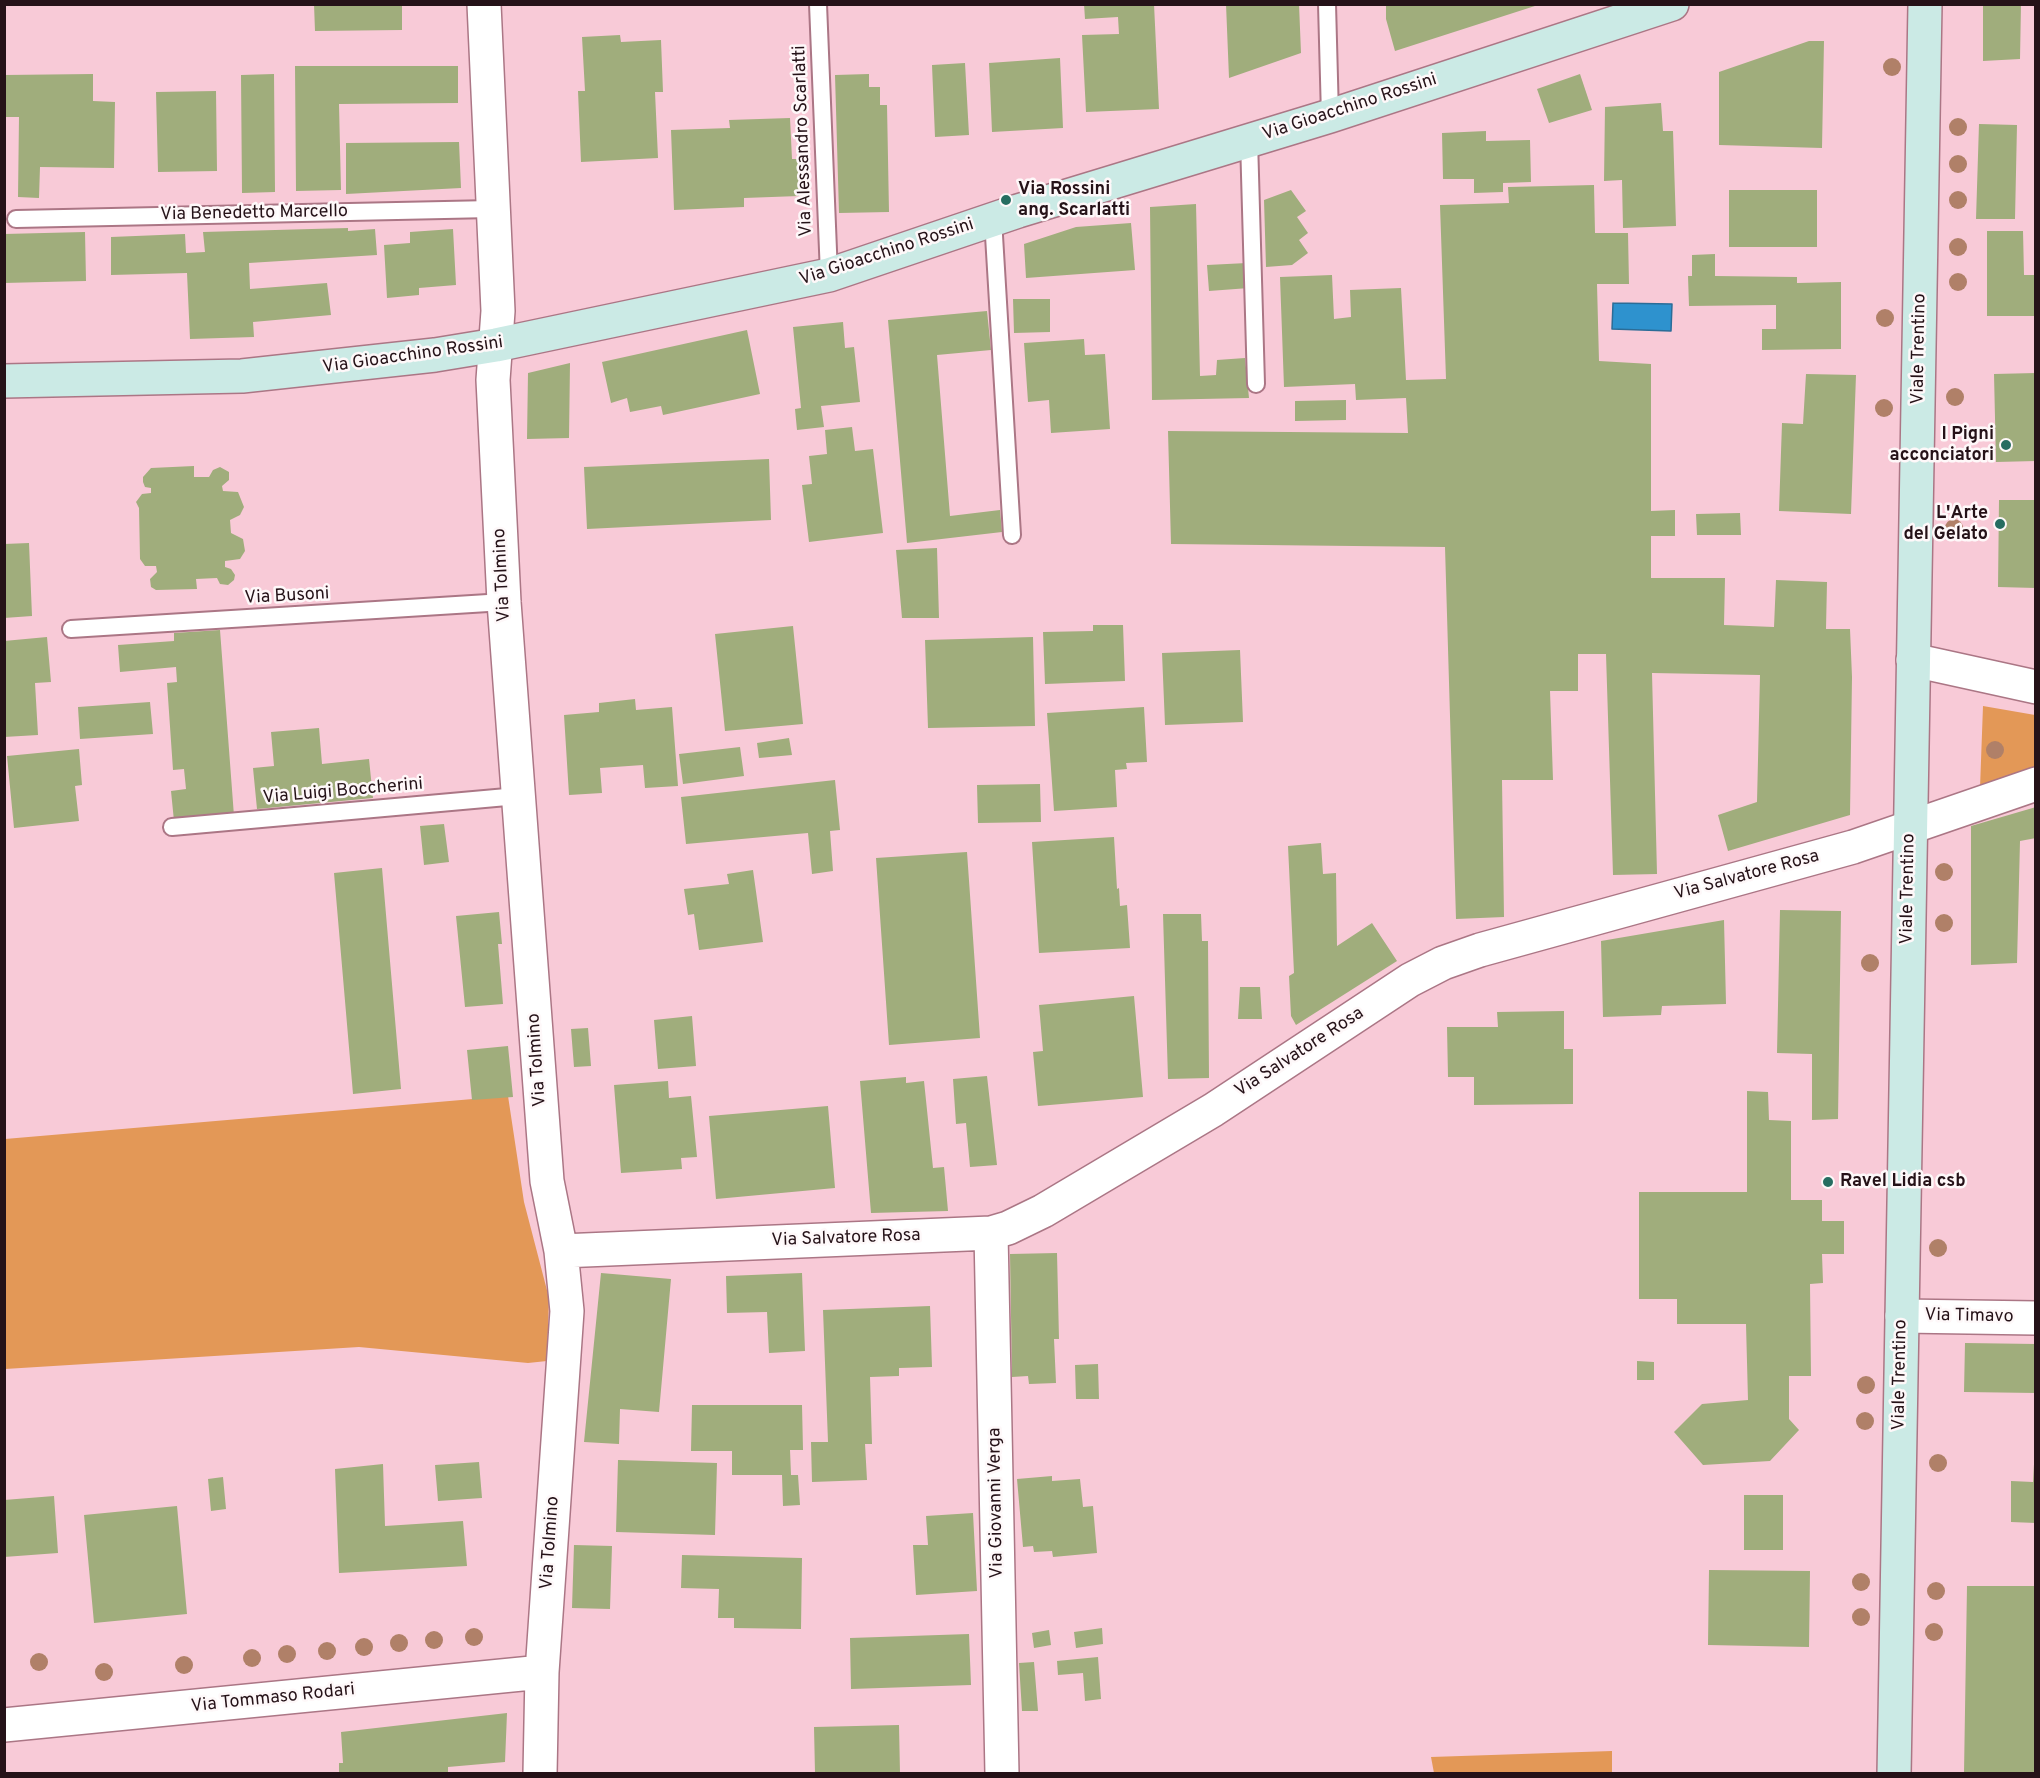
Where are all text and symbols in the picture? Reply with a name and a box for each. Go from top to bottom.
street label: Via Alessandro Scarlatti [790,45,818,237]
street label: Via Gioacchino Rossini [1260,70,1440,146]
place label: Via Rossini ang. Scarlatti [1018,179,1130,222]
marker: Via Rossini ang. Scarlatti [999,193,1013,207]
street label: Via Benedetto Marcello [160,202,348,226]
street label: Via Gioacchino Rossini [797,215,977,291]
street label: Viale Trentino [1908,293,1932,405]
street label: Via Gioacchino Rossini [321,333,505,379]
place label: I Pigni acconciatori [1890,424,1994,466]
marker: I Pigni acconciatori [1999,438,2013,452]
place label: L'Arte del Gelato [1903,503,1988,546]
marker: L'Arte del Gelato [1993,517,2007,531]
street label: Via Tolmino [490,528,516,622]
street label: Via Busoni [244,584,330,610]
street label: Via Luigi Boccherini [262,774,424,810]
street label: Viale Trentino [1897,833,1921,945]
street label: Via Salvatore Rosa [1672,846,1822,906]
street label: Via Salvatore Rosa [1232,1003,1368,1103]
street label: Via Tolmino [524,1012,552,1108]
place label: Ravel Lidia csb [1840,1171,1966,1193]
marker: Ravel Lidia csb [1821,1175,1835,1189]
street label: Via Salvatore Rosa [771,1226,921,1252]
street label: Via Timavo [1924,1305,2014,1329]
street label: Viale Trentino [1889,1319,1913,1431]
street label: Via Giovanni Verga [985,1427,1009,1579]
street label: Via Tolmino [537,1495,565,1591]
street label: Via Tommaso Rodari [190,1680,356,1718]

